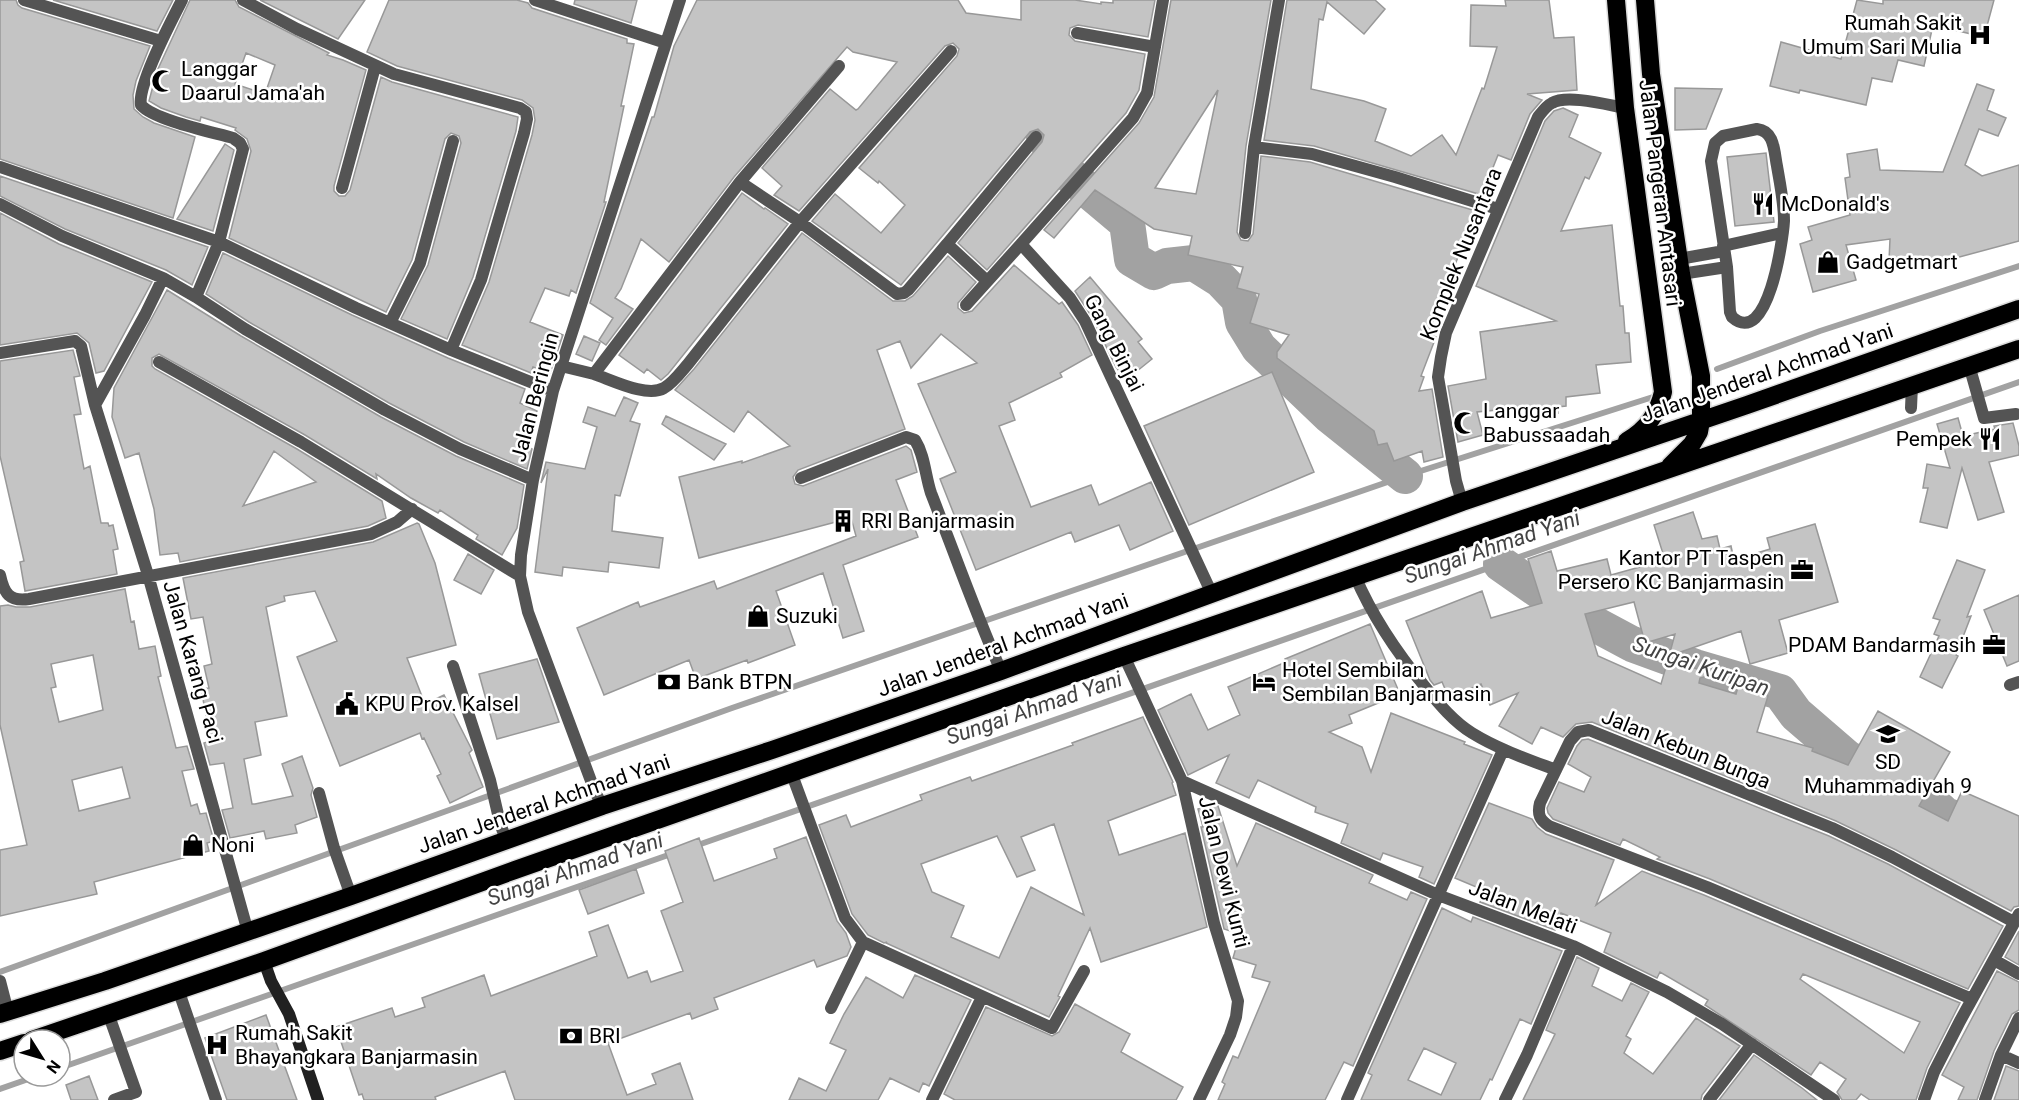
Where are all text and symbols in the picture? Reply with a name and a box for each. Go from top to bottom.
place label: Rumah Sakit Umum Sari Mulia [1802,11,1962,59]
hospital icon: Rumah Sakit Umum Sari Mulia [1967,22,1993,48]
place label: Langgar Daarul Jama'ah [181,57,325,105]
mosque icon: Langgar Daarul Jama'ah [150,68,176,94]
street label: Jalan Pangeran Antasari [1634,78,1686,308]
street label: Komplek Nusantara [1415,164,1507,344]
restaurant icon: McDonald's [1750,191,1776,217]
place label: McDonald's [1781,192,1890,216]
shop icon: Gadgetmart [1815,249,1841,275]
place label: Gadgetmart [1846,250,1958,274]
street label: Gang Binjai [1079,290,1149,396]
street label: Jalan Jenderal Achmad Yani [1638,318,1896,428]
street label: Jalan Beringin [506,330,564,464]
place label: Langgar Babussaadah [1483,399,1610,447]
mosque icon: Langgar Babussaadah [1452,410,1478,436]
restaurant icon: Pempek [1977,426,2003,452]
place label: Pempek [1896,427,1972,451]
water label: Sungai Ahmad Yani [1401,505,1584,589]
building icon: RRI Banjarmasin [830,508,856,534]
place label: RRI Banjarmasin [861,509,1015,533]
place label: Kantor PT Taspen Persero KC Banjarmasin [1558,546,1784,594]
office icon: Kantor PT Taspen Persero KC Banjarmasin [1789,557,1815,583]
street label: Jalan Karang Paci [158,578,228,746]
street label: Jalan Jenderal Achmad Yani [874,588,1132,702]
shop icon: Suzuki [745,603,771,629]
place label: Suzuki [776,604,838,628]
water label: Sungai Kuripan [1629,631,1773,701]
office icon: PDAM Bandarmasih [1981,632,2007,658]
place label: PDAM Bandarmasih [1788,633,1976,657]
place label: Hotel Sembilan Sembilan Banjarmasin [1282,658,1491,706]
water label: Sungai Ahmad Yani [943,666,1126,750]
bank icon: Bank BTPN [656,669,682,695]
hotel icon: Hotel Sembilan Sembilan Banjarmasin [1251,669,1277,695]
place label: Bank BTPN [687,670,793,694]
public building icon: KPU Prov. Kalsel [334,691,360,717]
place label: KPU Prov. Kalsel [365,692,519,716]
street label: Jalan Kebun Bunga [1598,704,1774,794]
school or university icon: SD Muhammadiyah 9 [1875,721,1901,747]
street label: Jalan Jenderal Achmad Yani [415,749,673,859]
place label: SD Muhammadiyah 9 [1804,750,1972,798]
street label: Jalan Dewi Kunti [1194,794,1254,950]
water label: Sungai Ahmad Yani [484,827,667,911]
shop icon: Noni [180,832,206,858]
place label: Noni [211,833,255,857]
street label: Jalan Melati [1465,875,1581,939]
place label: Rumah Sakit Bhayangkara Banjarmasin [235,1021,478,1069]
bank icon: BRI [558,1023,584,1049]
place label: BRI [589,1024,621,1048]
north arrow [12,1028,72,1088]
hospital icon: Rumah Sakit Bhayangkara Banjarmasin [204,1032,230,1058]
text: N [43,1056,65,1077]

